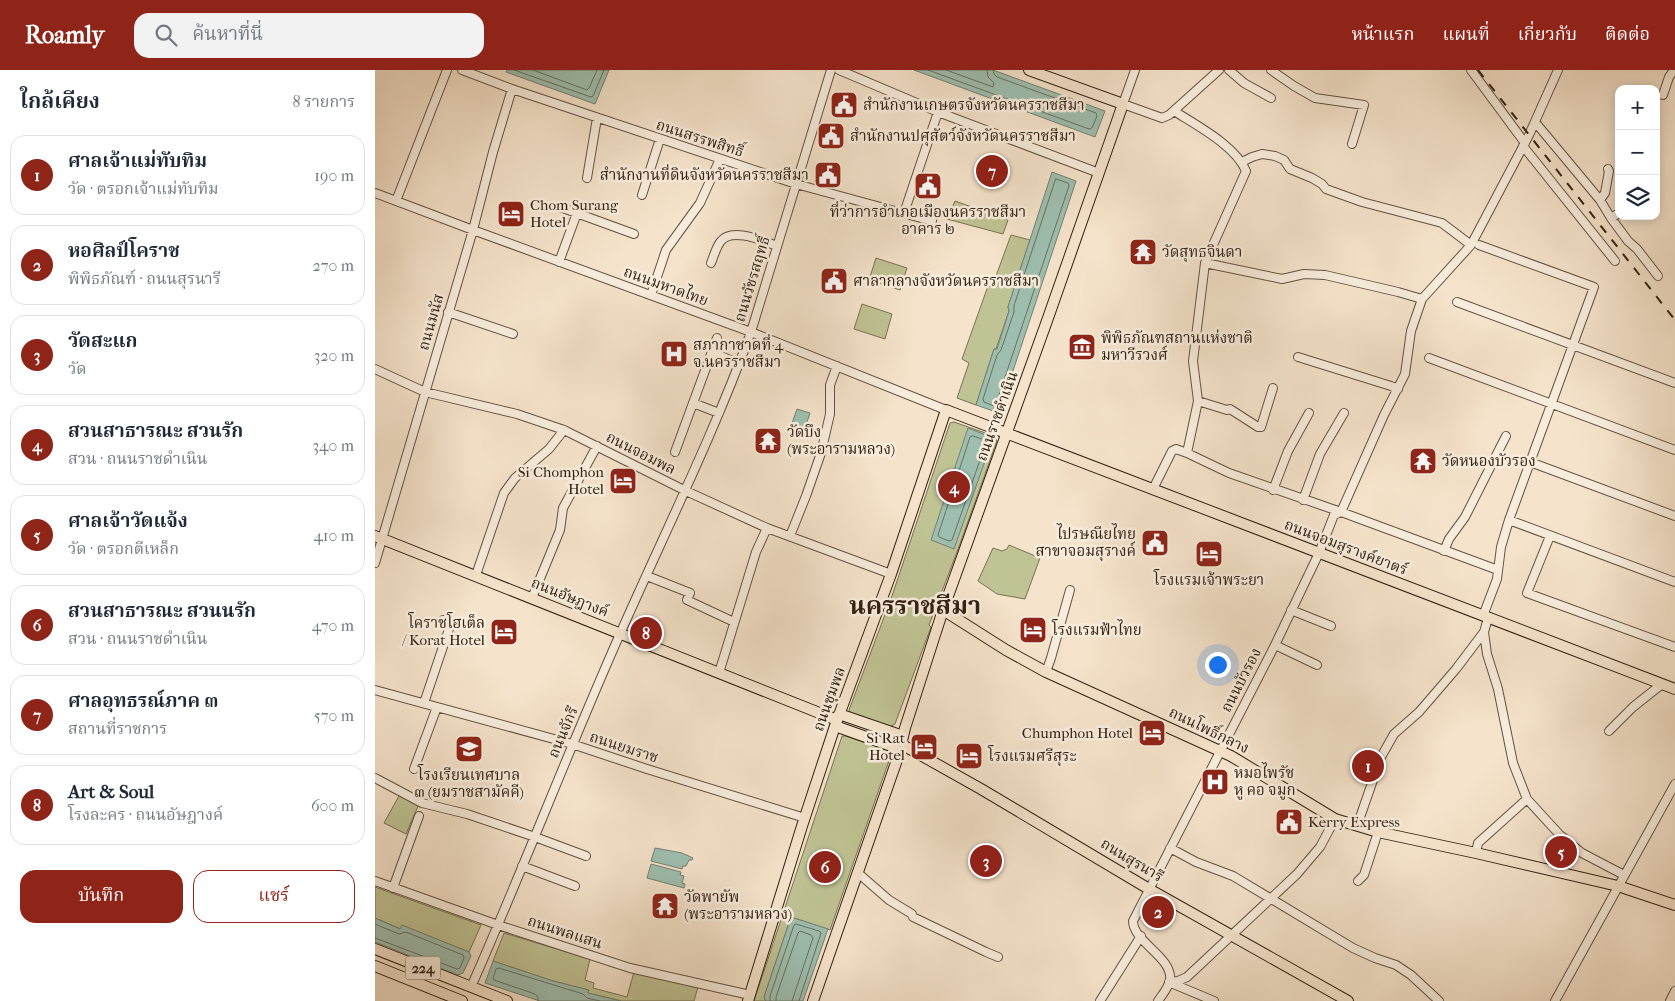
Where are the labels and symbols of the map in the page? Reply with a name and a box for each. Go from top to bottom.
public building icon: สำนักงานเกษตรจังหวัดนครราชสีมา [829,90,859,120]
place label: สำนักงานเกษตรจังหวัดนครราชสีมา [863,96,1085,114]
street label: ถนนสรรพสิทธิ์ [654,114,748,161]
public building icon: สำนักงานปศุสัตว์จังหวัดนครราชสีมา [816,121,846,151]
place label: สำนักงานปศุสัตว์จังหวัดนครราชสีมา [850,126,1076,147]
pin: 7 [976,152,1008,190]
public building icon: สำนักงานที่ดินจังหวัดนครราชสีมา [813,160,843,190]
place label: สำนักงานที่ดินจังหวัดนครราชสีมา [600,164,809,184]
public building icon: ที่ว่าการอำเภอเมืองนครราชสีมา อาคาร ๒ [913,171,943,201]
place label: Chom Surang Hotel [530,196,619,231]
hotel icon: Chom Surang Hotel [496,199,526,229]
place label: ที่ว่าการอำเภอเมืองนครราชสีมา อาคาร ๒ [830,201,1026,238]
street label: ถนนวัชรสฤทธิ์ [729,232,774,324]
temple icon: วัดสุทธจินดา [1128,237,1158,267]
place label: วัดสุทธจินดา [1162,243,1242,263]
street label: ถนนมหาดไทย [621,260,712,310]
public building icon: ศาลากลางจังหวัดนครราชสีมา [819,266,849,296]
place label: ศาลากลางจังหวัดนครราชสีมา [853,272,1039,290]
street label: ถนนมนัส [414,292,448,352]
place label: พิพิธภัณฑสถานแห่งชาติ มหาวีรวงศ์ [1101,329,1253,364]
museum icon: พิพิธภัณฑสถานแห่งชาติ มหาวีรวงศ์ [1067,332,1097,362]
place label: สภากาชาดที่ 4 จ.นครราชสีมา [693,334,784,371]
hospital icon: สภากาชาดที่ 4 จ.นครราชสีมา [659,339,689,369]
street label: ถนนราชดำเนิน [972,368,1022,463]
place label: วัดบึง (พระอารามหลวง) [787,423,895,458]
temple icon: วัดบึง (พระอารามหลวง) [753,426,783,456]
street label: ถนนจอมพล [603,428,679,478]
temple icon: วัดหนองบัวรอง [1408,446,1438,476]
place label: วัดหนองบัวรอง [1442,452,1536,470]
place label: Si Chomphon Hotel [518,463,604,498]
hotel icon: Si Chomphon Hotel [608,466,638,496]
pin: 4 [938,468,970,506]
street label: ถนนจอมสุรางค์ยาตร์ [1281,514,1411,581]
place label: ไปรษณียไทย สาขาจอมสุรางค์ [1035,523,1136,562]
public building icon: ไปรษณียไทย สาขาจอมสุรางค์ [1140,528,1170,558]
hotel icon: โรงแรมเจ้าพระยา [1194,539,1224,569]
place label: โรงแรมเจ้าพระยา [1153,569,1264,589]
street label: ถนนอัษฎางค์ [529,572,612,621]
district label: นครราชสีมา [849,591,981,620]
place label: โคราชโฮเต็ล / Korat Hotel [401,612,485,649]
pin: 8 [630,614,662,652]
hotel icon: โรงแรมฟ้าไทย [1018,615,1048,645]
hotel icon: โคราชโฮเต็ล / Korat Hotel [489,617,519,647]
place label: โรงแรมฟ้าไทย [1051,619,1142,639]
street label: ถนนบัวรอง [1217,645,1265,715]
your location [1205,652,1231,678]
street label: ถนนชุมพล [809,664,851,734]
street label: ถนนโพธิ์กลาง [1166,701,1253,757]
street label: ถนนจักรี [544,704,582,760]
hotel icon: Chumphon Hotel [1137,718,1167,748]
place label: Chumphon Hotel [1022,724,1133,742]
street label: ถนนยมราช [587,727,661,767]
place label: Si Rat Hotel [866,729,906,764]
hotel icon: Si Rat Hotel [909,732,939,762]
school or university icon: โรงเรียนเทศบาล ๓ (ยมราชสามัคคี) [454,734,484,764]
hotel icon: โรงแรมศรีสุระ [954,741,984,771]
place label: โรงแรมศรีสุระ [987,745,1077,767]
pin: 1 [1352,747,1384,785]
place label: หมอไพรัช หู คอ จมูก [1234,762,1296,800]
place label: โรงเรียนเทศบาล ๓ (ยมราชสามัคคี) [414,764,524,801]
hospital icon: หมอไพรัช หู คอ จมูก [1200,767,1230,797]
public building icon: Kerry Express [1274,807,1304,837]
place label: Kerry Express [1308,813,1400,831]
pin: 5 [1545,833,1577,871]
street label: ถนนสุรนารี [1096,834,1167,887]
pin: 3 [970,842,1002,880]
pin: 6 [809,848,841,886]
place label: วัดพายัพ (พระอารามหลวง) [684,888,792,923]
temple icon: วัดพายัพ (พระอารามหลวง) [650,891,680,921]
pin: 2 [1142,893,1174,931]
street label: ถนนพลแสน [525,911,605,953]
road number: 224 [405,956,441,980]

